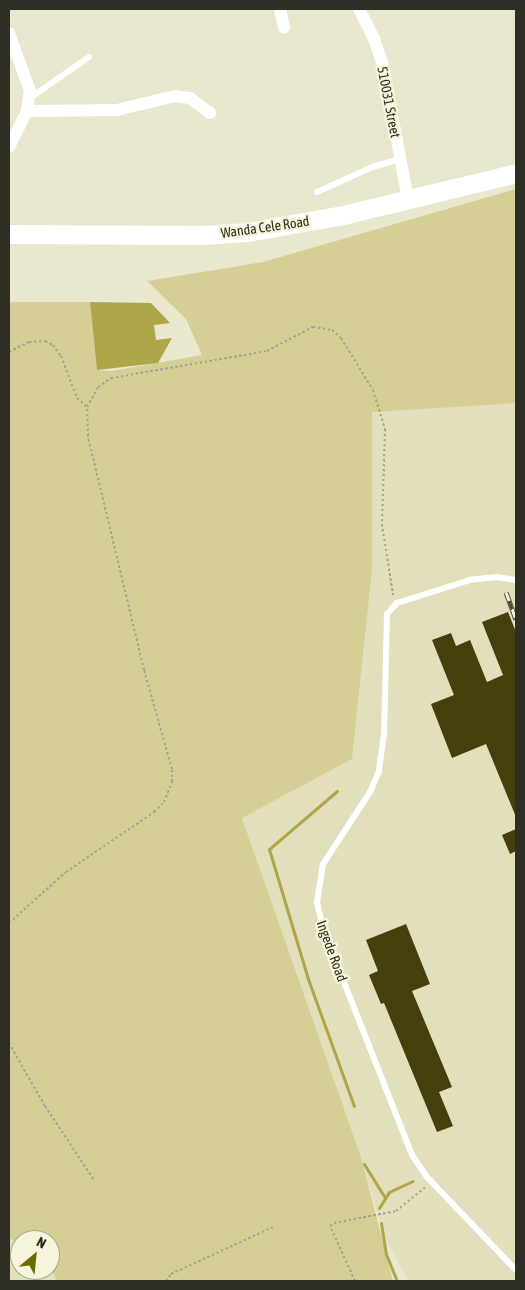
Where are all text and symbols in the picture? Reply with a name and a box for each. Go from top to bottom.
street label: 510031 Street [374,65,404,139]
street label: Wanda Cele Road [220,212,310,242]
street label: Ingede Road [313,918,351,984]
north arrow [10,1230,60,1280]
text: N [34,1234,49,1252]

